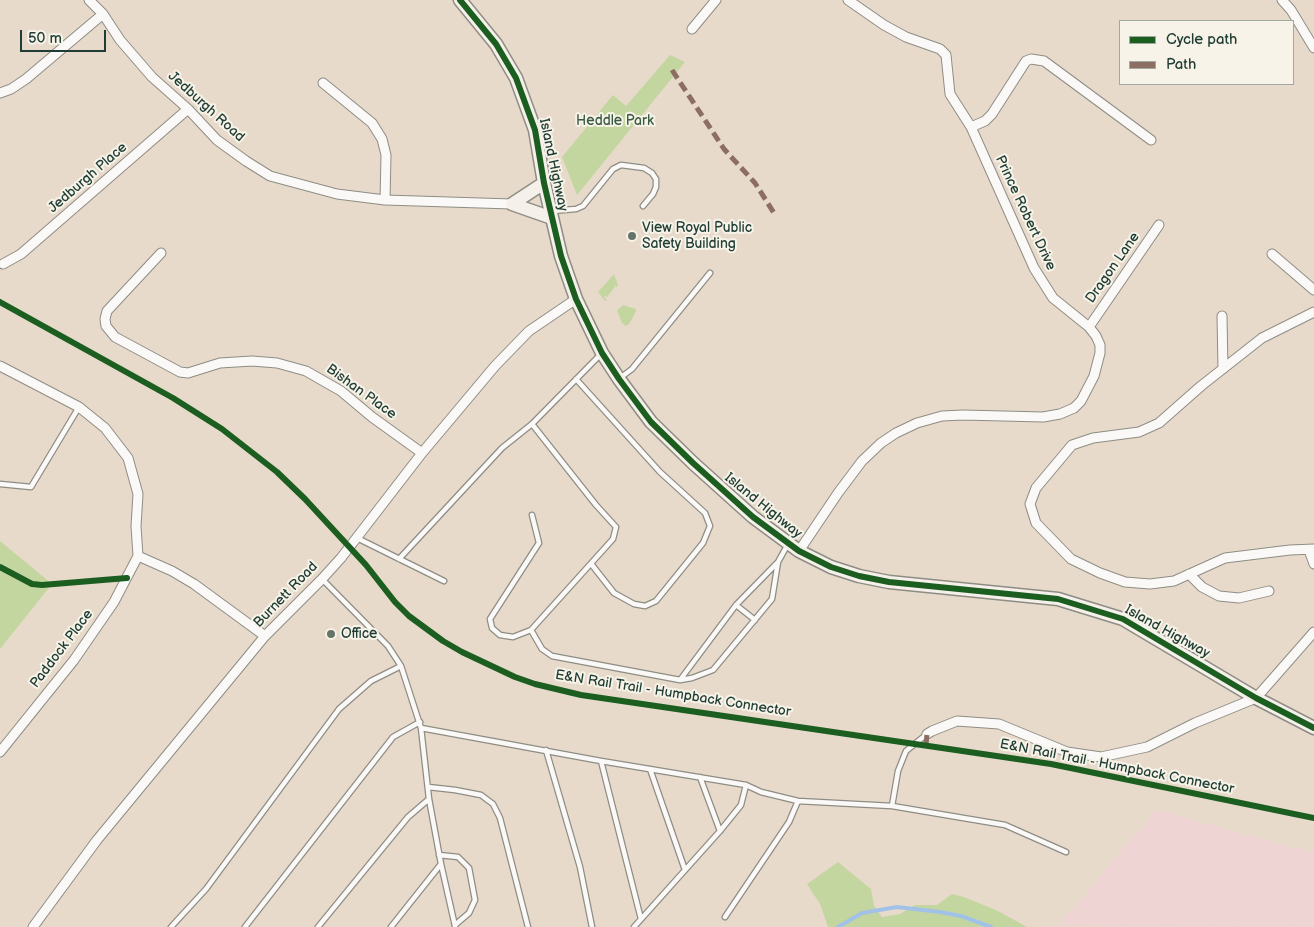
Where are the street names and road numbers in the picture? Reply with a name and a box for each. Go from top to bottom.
street label: Jedburgh Road [164,68,248,146]
street label: Island Highway [535,117,571,213]
street label: Jedburgh Place [45,139,131,217]
street label: Prince Robert Drive [991,153,1059,273]
street label: Dragon Lane [1082,229,1144,307]
street label: Bishan Place [323,361,399,423]
street label: Island Highway [721,470,805,542]
street label: Burnett Road [250,559,322,631]
street label: Island Highway [1122,602,1212,662]
street label: Paddock Place [27,607,97,691]
street label: E&N Rail Trail - Humpback Connector [554,667,792,721]
street label: E&N Rail Trail - Humpback Connector [998,736,1236,798]

